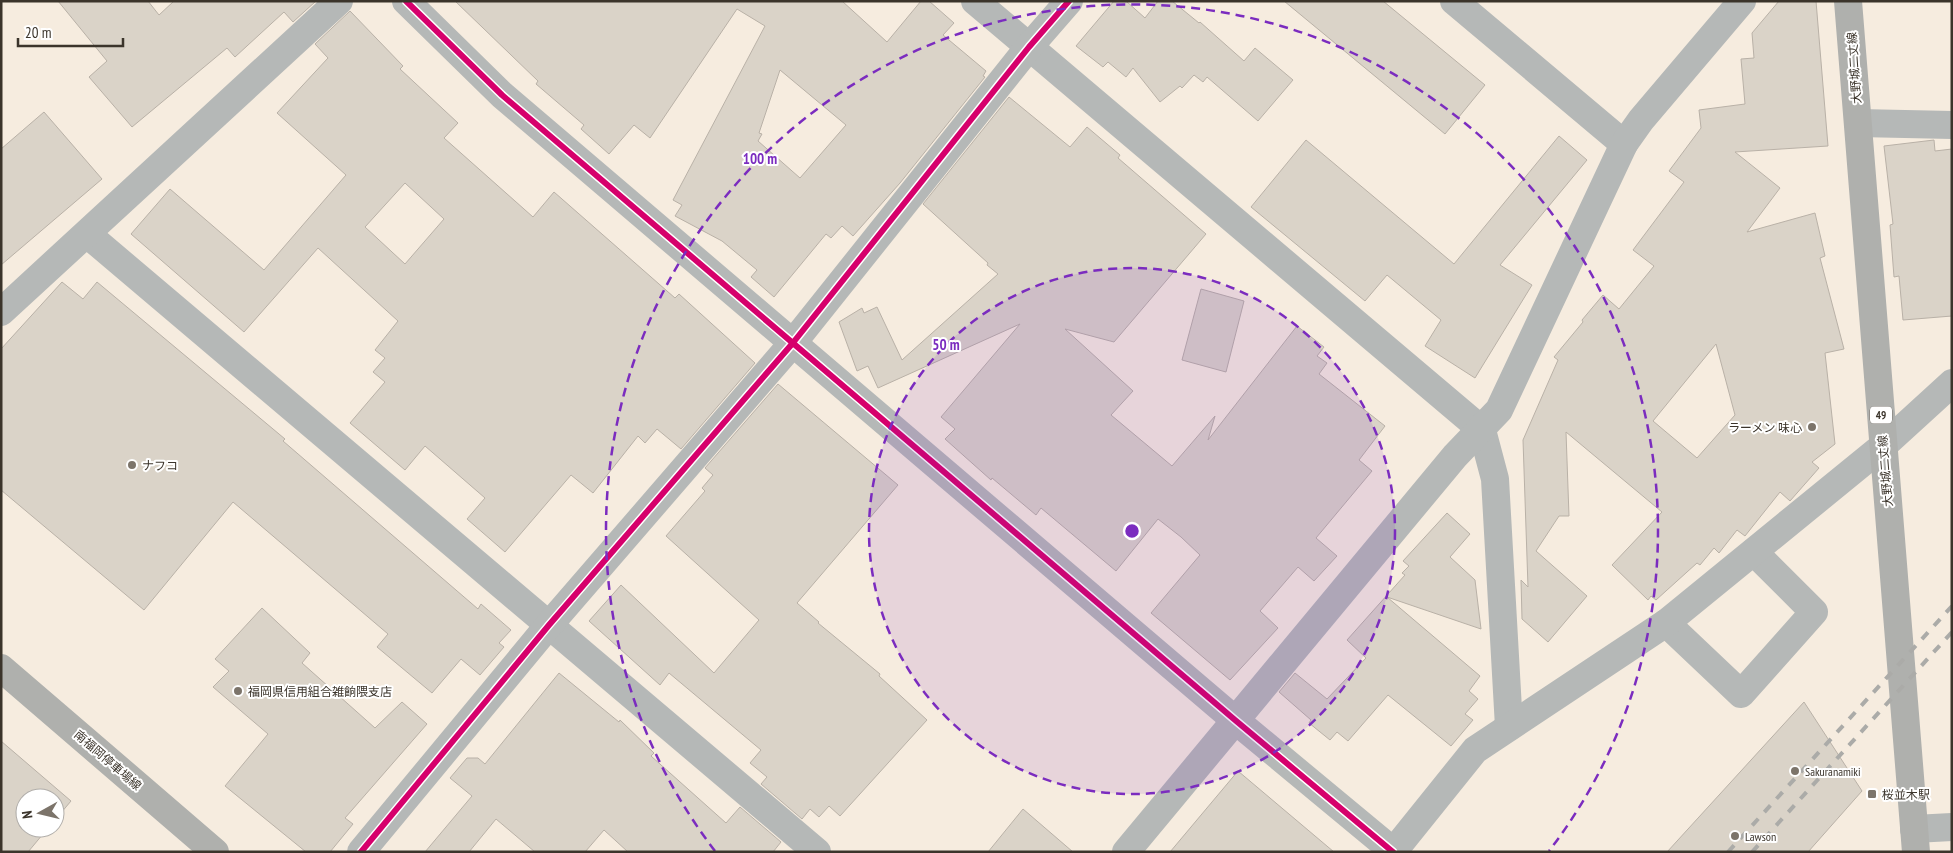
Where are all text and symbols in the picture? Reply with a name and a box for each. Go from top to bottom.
scale bar [18,15,122,47]
text: 20 m [25,23,51,42]
street label: 大野城二丈線 [1844,32,1864,104]
text: 100 m [743,149,777,168]
text: 50 m [932,335,960,354]
road number: 49 [1870,406,1892,424]
place label: ラーメン 味心 [1728,420,1802,435]
marker: ラーメン 味心 [1806,421,1818,433]
street label: 大野城二丈線 [1874,434,1896,508]
place label: ナフコ [142,458,178,473]
marker: ナフコ [126,459,138,471]
centre of rings [1123,522,1141,540]
place label: 福岡県信用組合雑餉隈支店 [248,684,392,699]
marker: 福岡県信用組合雑餉隈支店 [232,685,244,697]
street label: 南福岡停車場線 [71,727,145,793]
place label: Sakuranamiki [1805,764,1861,779]
marker: Sakuranamiki [1789,765,1801,777]
place label: 桜並木駅 [1882,787,1930,802]
north arrow [15,788,65,838]
marker: 桜並木駅 [1866,788,1878,800]
text: N [18,810,37,820]
place label: Lawson [1745,829,1776,844]
marker: Lawson [1729,830,1741,842]

